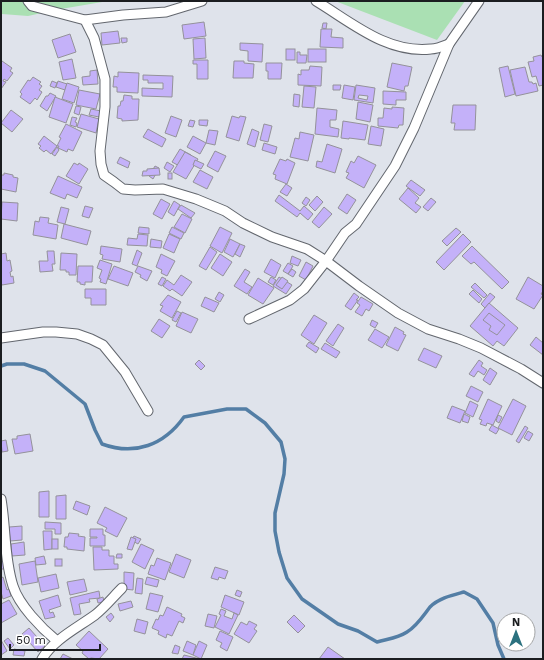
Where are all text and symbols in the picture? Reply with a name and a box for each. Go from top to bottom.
north arrow [496,612,536,652]
text: N [512,616,520,629]
scale bar [10,626,100,652]
text: 50 m [16,633,46,647]

